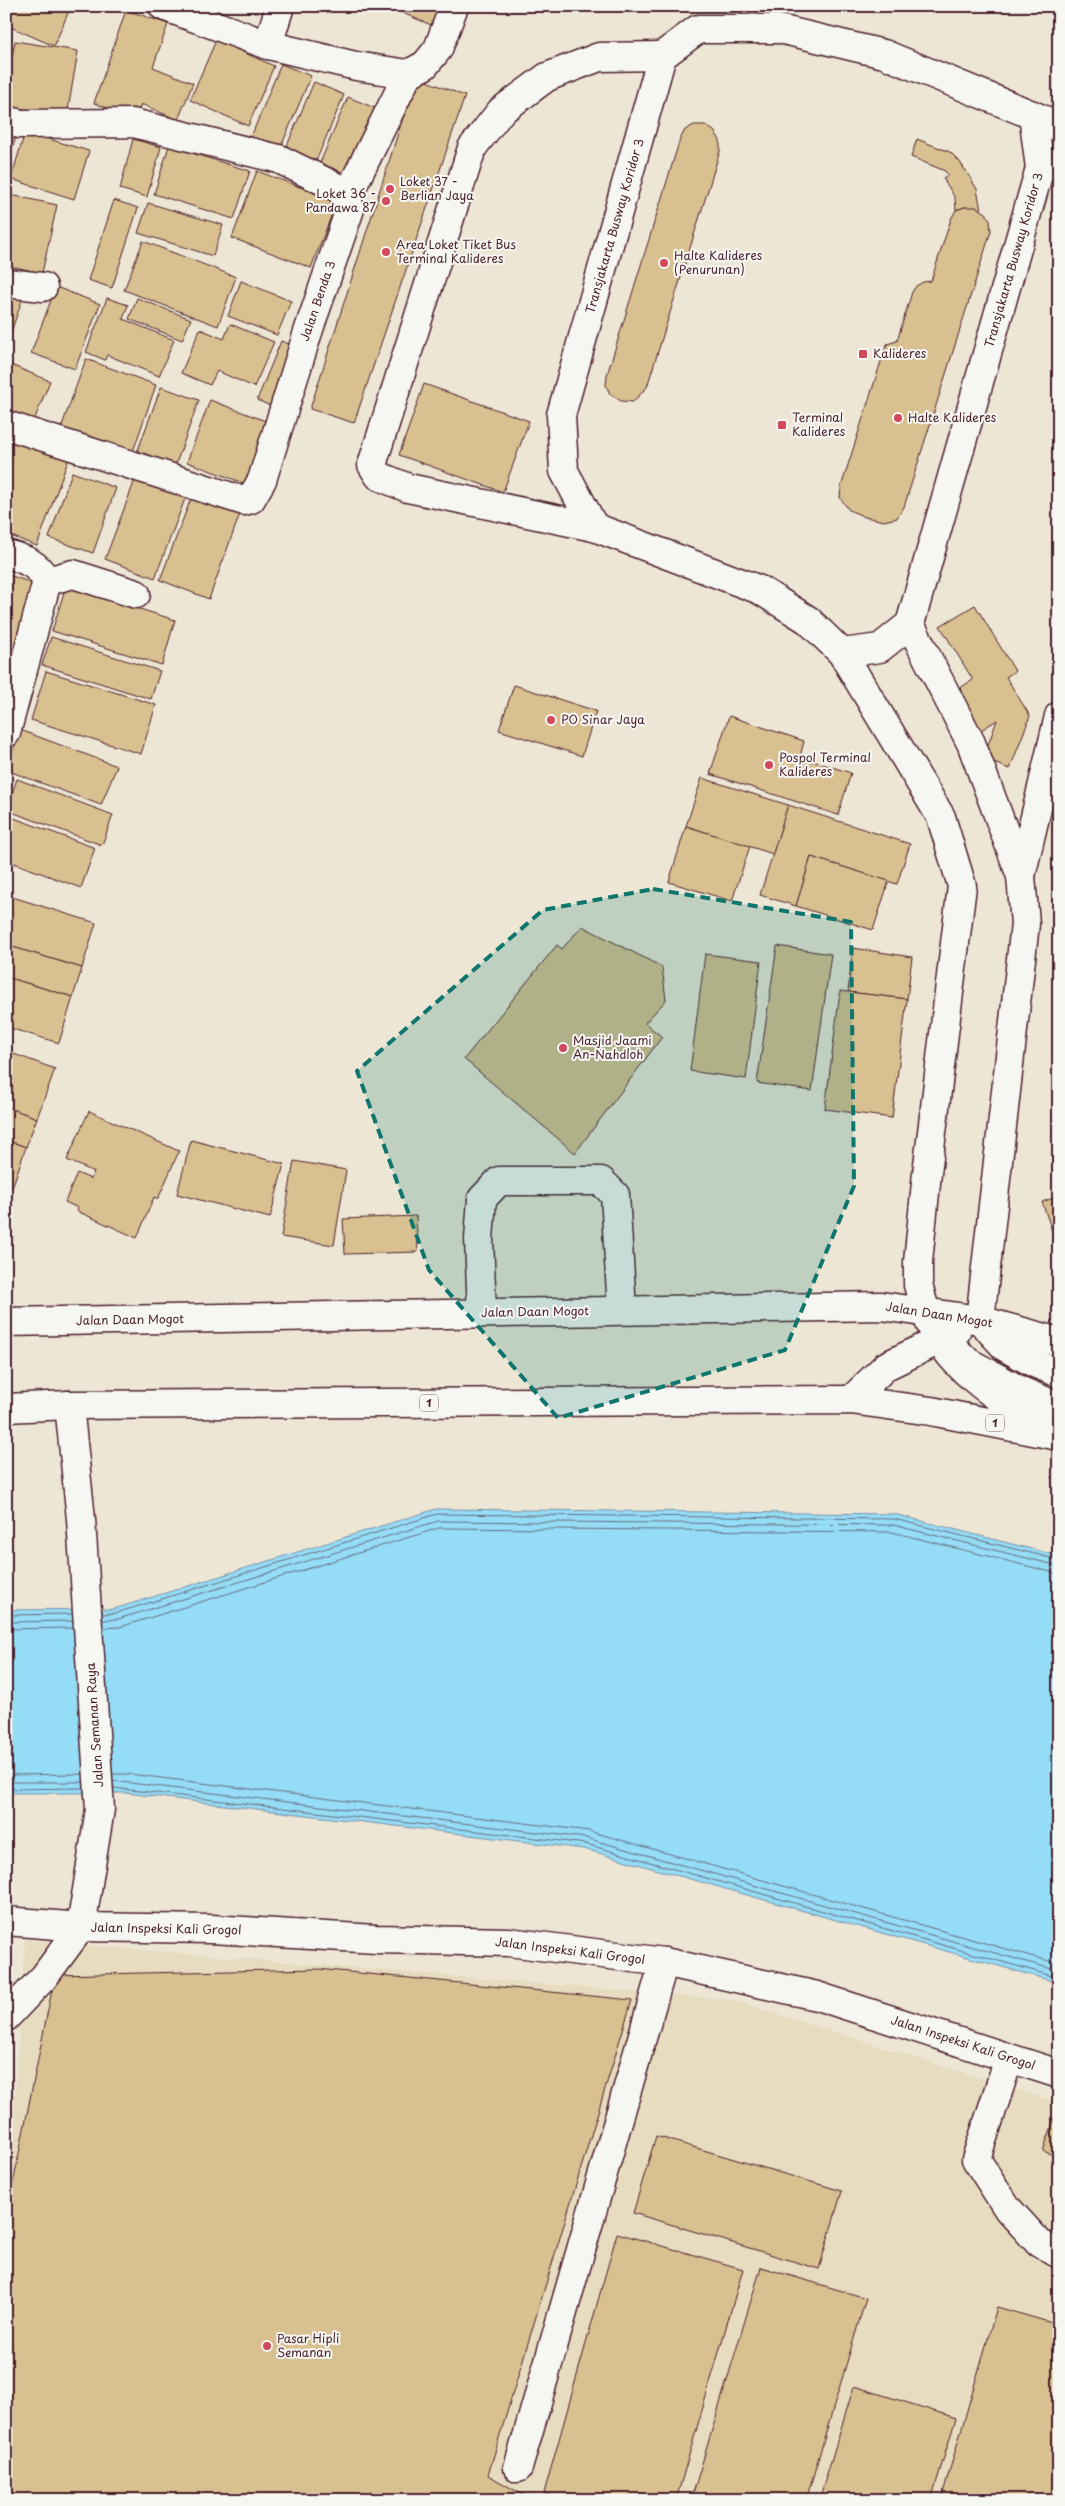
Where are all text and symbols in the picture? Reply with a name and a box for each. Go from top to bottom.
street label: Transjakarta Busway Koridor 3 [580,136,648,315]
street label: Transjakarta Busway Koridor 3 [979,170,1047,349]
place label: Loket 37 - Berlian Jaya [400,172,474,204]
marker: Loket 37 - Berlian Jaya [384,183,396,195]
place label: Loket 36 - Pandawa 87 [305,184,376,216]
marker: Loket 36 - Pandawa 87 [380,195,392,207]
place label: Area Loket Tiket Bus Terminal Kalideres [396,235,516,267]
marker: Area Loket Tiket Bus Terminal Kalideres [380,246,392,258]
place label: Halte Kalideres (Penurunan) [674,246,763,278]
marker: Halte Kalideres (Penurunan) [658,257,670,269]
street label: Jalan Benda 3 [295,258,339,343]
place label: Kalideres [873,344,927,362]
marker: Kalideres [857,348,869,360]
place label: Terminal Kalideres [792,408,846,440]
place label: Halte Kalideres [908,408,997,426]
marker: Halte Kalideres [892,412,904,424]
marker: Terminal Kalideres [776,419,788,431]
place label: PO Sinar Jaya [561,710,645,728]
marker: PO Sinar Jaya [545,714,557,726]
place label: Pospol Terminal Kalideres [779,748,871,780]
marker: Pospol Terminal Kalideres [763,759,775,771]
place label: Masjid Jaami An-Nahdloh [573,1031,652,1063]
marker: Masjid Jaami An-Nahdloh [557,1042,569,1054]
street label: Jalan Daan Mogot [884,1297,994,1331]
street label: Jalan Daan Mogot [481,1301,589,1321]
street label: Jalan Daan Mogot [76,1309,184,1329]
road number: 1 [420,1395,438,1412]
road number: 1 [986,1415,1004,1432]
street label: Jalan Semanan Raya [81,1662,107,1788]
street label: Jalan Inspeksi Kali Grogol [90,1918,242,1938]
street label: Jalan Inspeksi Kali Grogol [494,1932,646,1968]
street label: Jalan Inspeksi Kali Grogol [889,2010,1038,2074]
place label: Pasar Hipli Semanan [277,2329,339,2361]
marker: Pasar Hipli Semanan [261,2340,273,2352]

